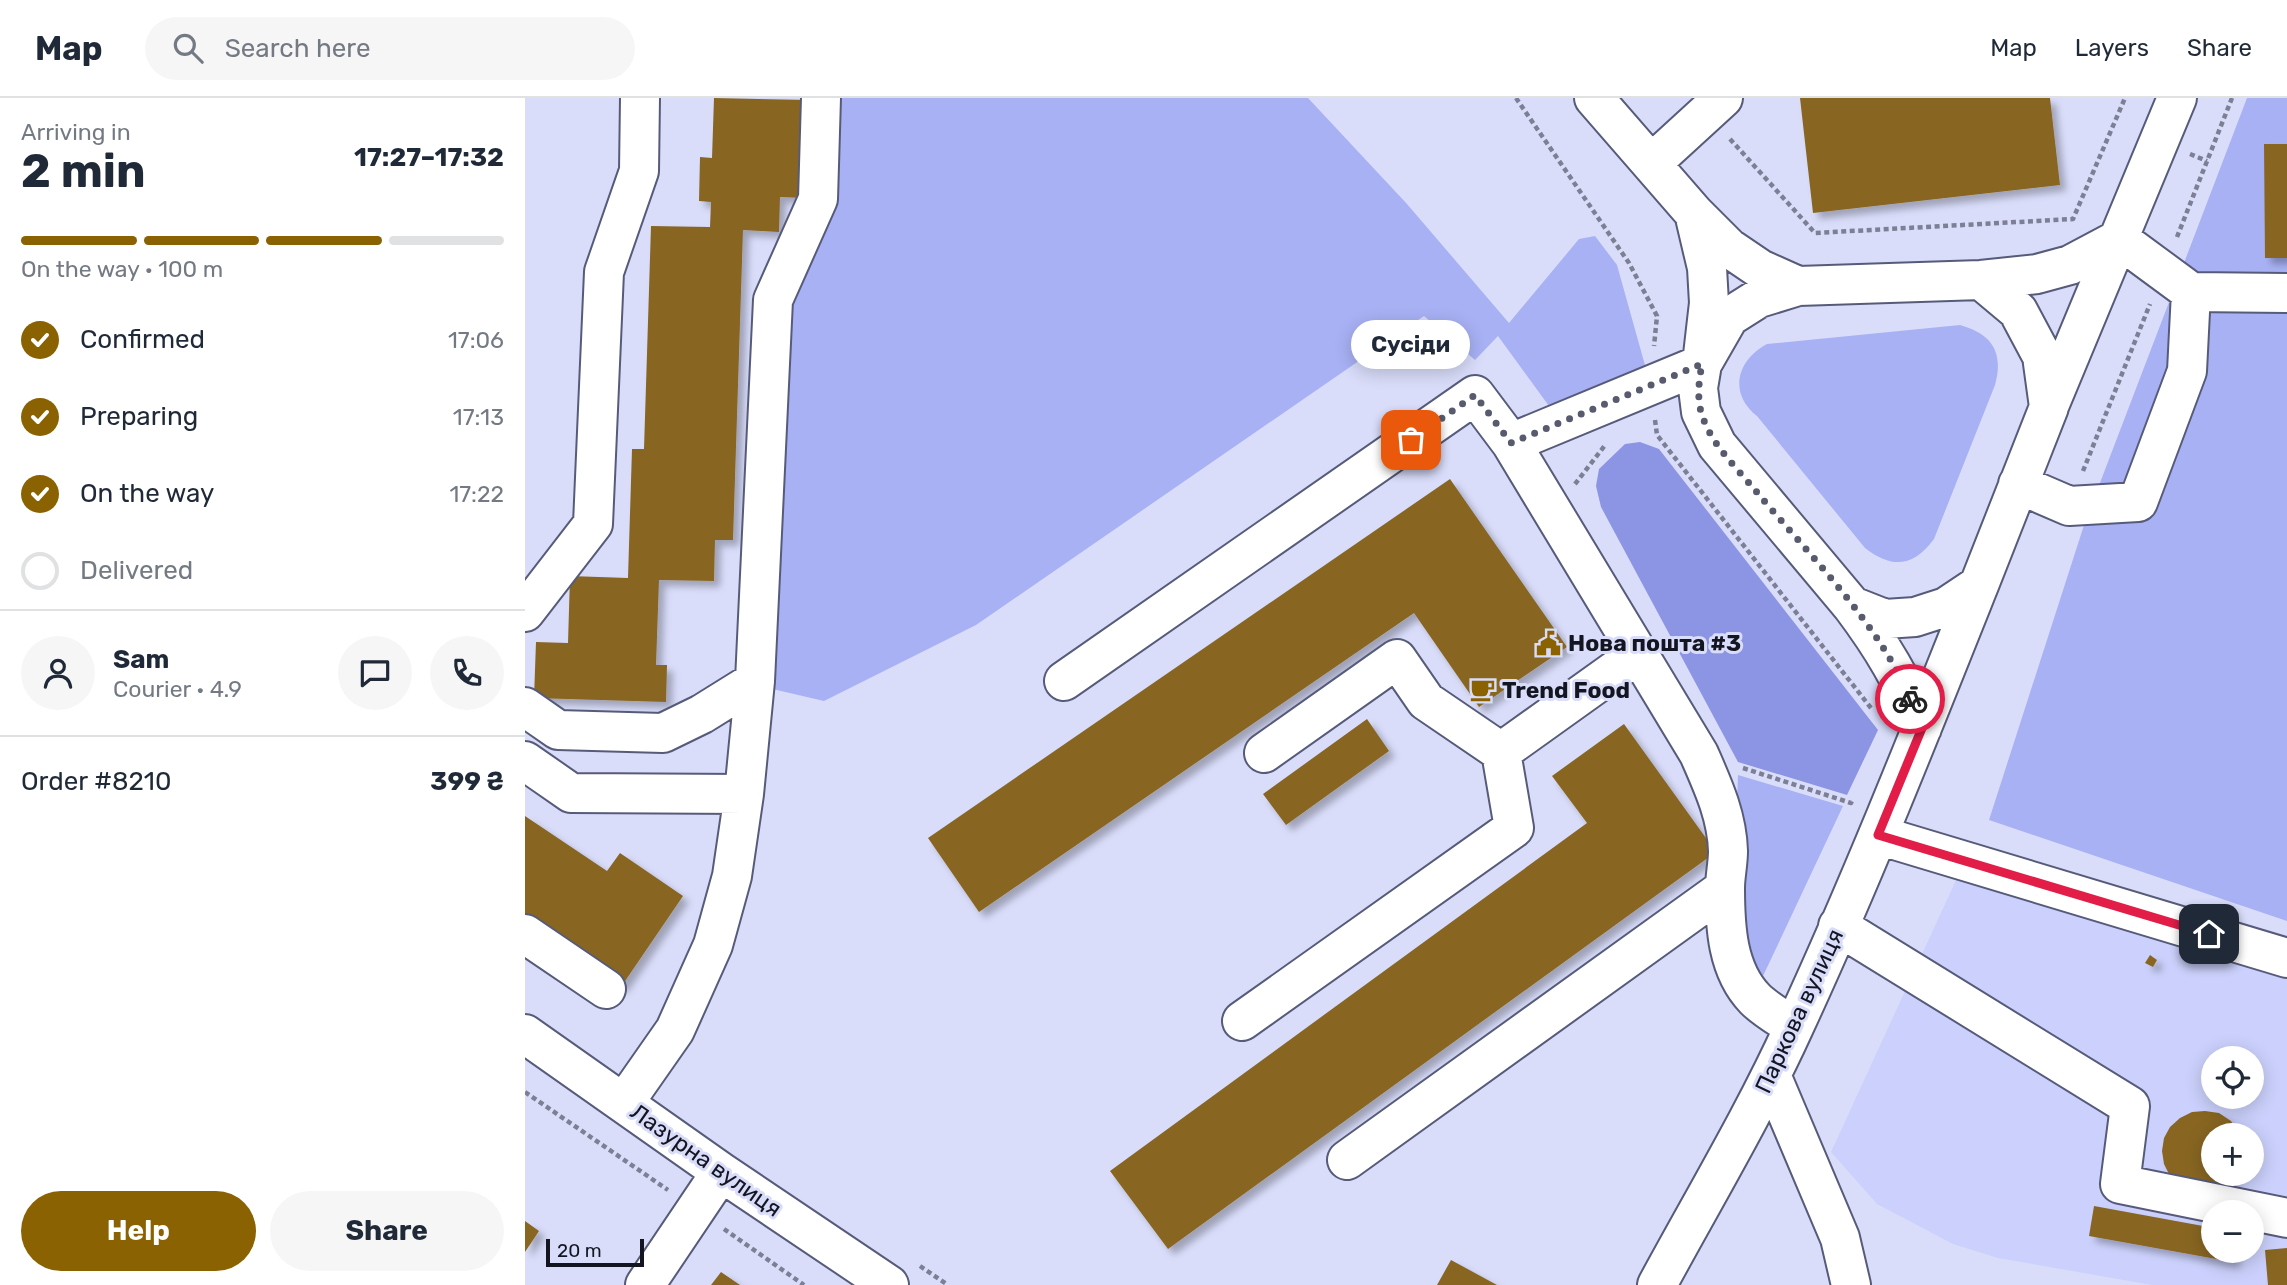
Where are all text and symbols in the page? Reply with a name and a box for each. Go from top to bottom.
search box [145,17,635,80]
text: Map [35,29,103,68]
icon: search [169,29,207,67]
text: Search here [225,33,370,64]
text: Map [1990,34,2037,62]
text: Layers [2075,34,2149,62]
text: Share [2187,34,2252,62]
text: Arriving in [21,118,131,146]
text: 17:27–17:32 [354,142,504,173]
text: 2 min [21,144,146,199]
text: On the way · 100 m [21,255,223,283]
icon: check [21,321,59,359]
callout: Сусіди [1351,321,1470,370]
text: Confirmed [80,324,205,355]
text: 17:06 [448,326,504,354]
text: Сусіди [1371,330,1450,358]
icon: check [21,398,59,436]
text: Preparing [80,401,198,432]
text: 17:13 [453,403,504,431]
pin [1381,410,1441,470]
icon: bag [1392,421,1430,459]
icon: check [21,475,59,513]
text: On the way [80,478,214,509]
text: 17:22 [449,480,504,508]
text: Delivered [80,555,193,586]
public building icon: Нова пошта #3 [1534,629,1562,657]
place label: Нова пошта #3 [1568,629,1741,657]
button: person [21,636,95,710]
button: chat [338,636,412,710]
button: phone [430,636,504,710]
text: Sam [113,644,169,675]
courier [1875,664,1945,734]
text: Courier · 4.9 [113,675,242,703]
cafe icon: Trend Food [1468,676,1496,704]
place label: Trend Food [1502,676,1630,704]
icon: bike [1891,680,1929,718]
text: Order #8210 [21,766,171,797]
text: 399 ₴ [430,766,504,797]
pin [2179,904,2239,964]
icon: home [2190,915,2228,953]
street label: Паркова вулиця [1749,924,1849,1098]
map controls [2201,1046,2264,1263]
button: locate [2201,1046,2264,1109]
street label: Лазурна вулиця [625,1097,787,1223]
button: + [2201,1123,2264,1186]
button: Help [21,1191,256,1271]
button: Share [270,1191,504,1271]
button: − [2201,1200,2264,1263]
scale bar [546,1236,644,1268]
text: 20 m [557,1239,602,1262]

